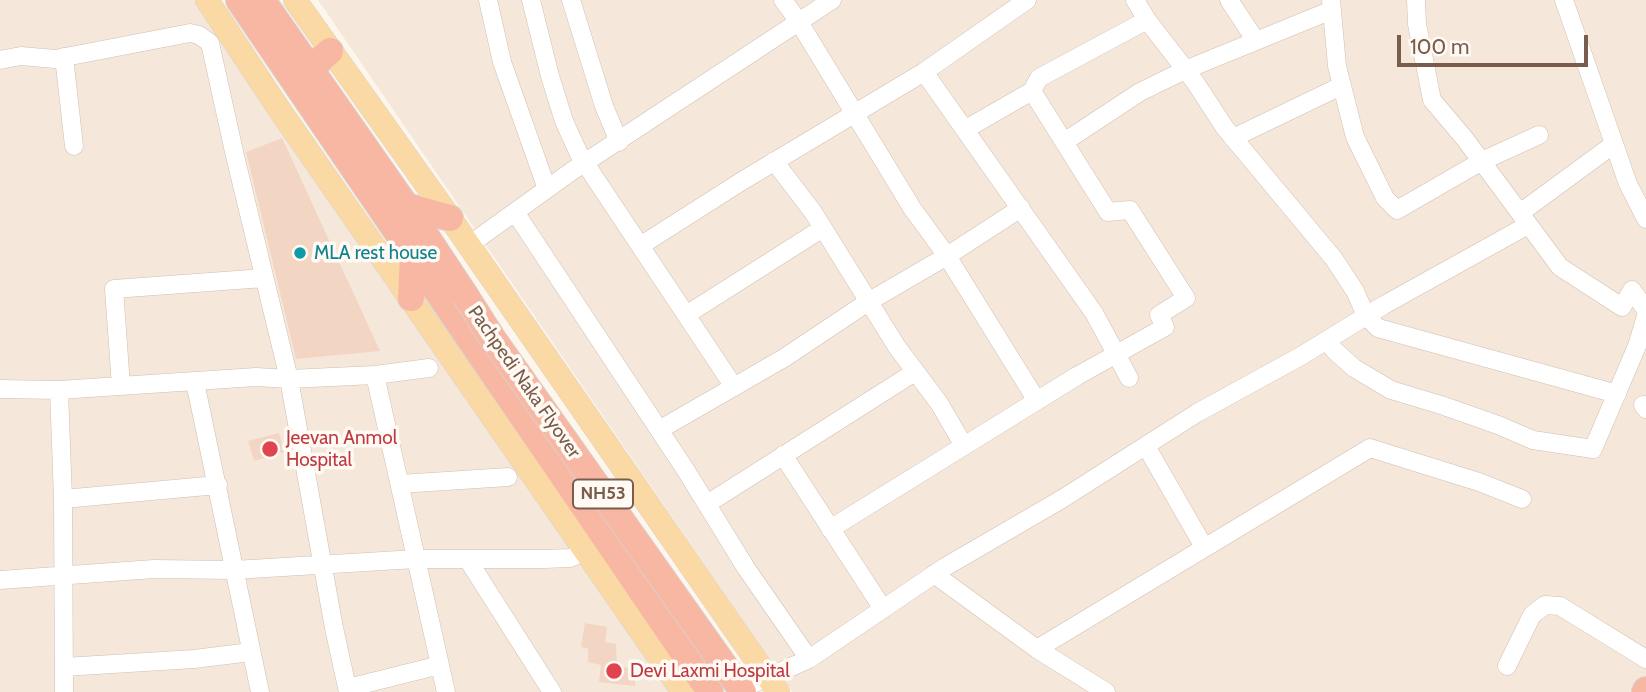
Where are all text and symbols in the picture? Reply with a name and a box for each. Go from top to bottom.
scale bar [1401,21,1592,65]
text: 100 m [1410,34,1469,59]
place label: MLA rest house [314,242,437,264]
marker: MLA rest house [292,245,308,261]
street label: Pachpedi Naka Flyover [463,301,585,463]
place label: Jeevan Anmol Hospital [286,427,397,471]
marker: Jeevan Anmol Hospital [260,439,280,459]
road number: NH53 [573,480,633,508]
place label: Devi Laxmi Hospital [630,660,790,682]
marker: Devi Laxmi Hospital [604,661,624,681]

